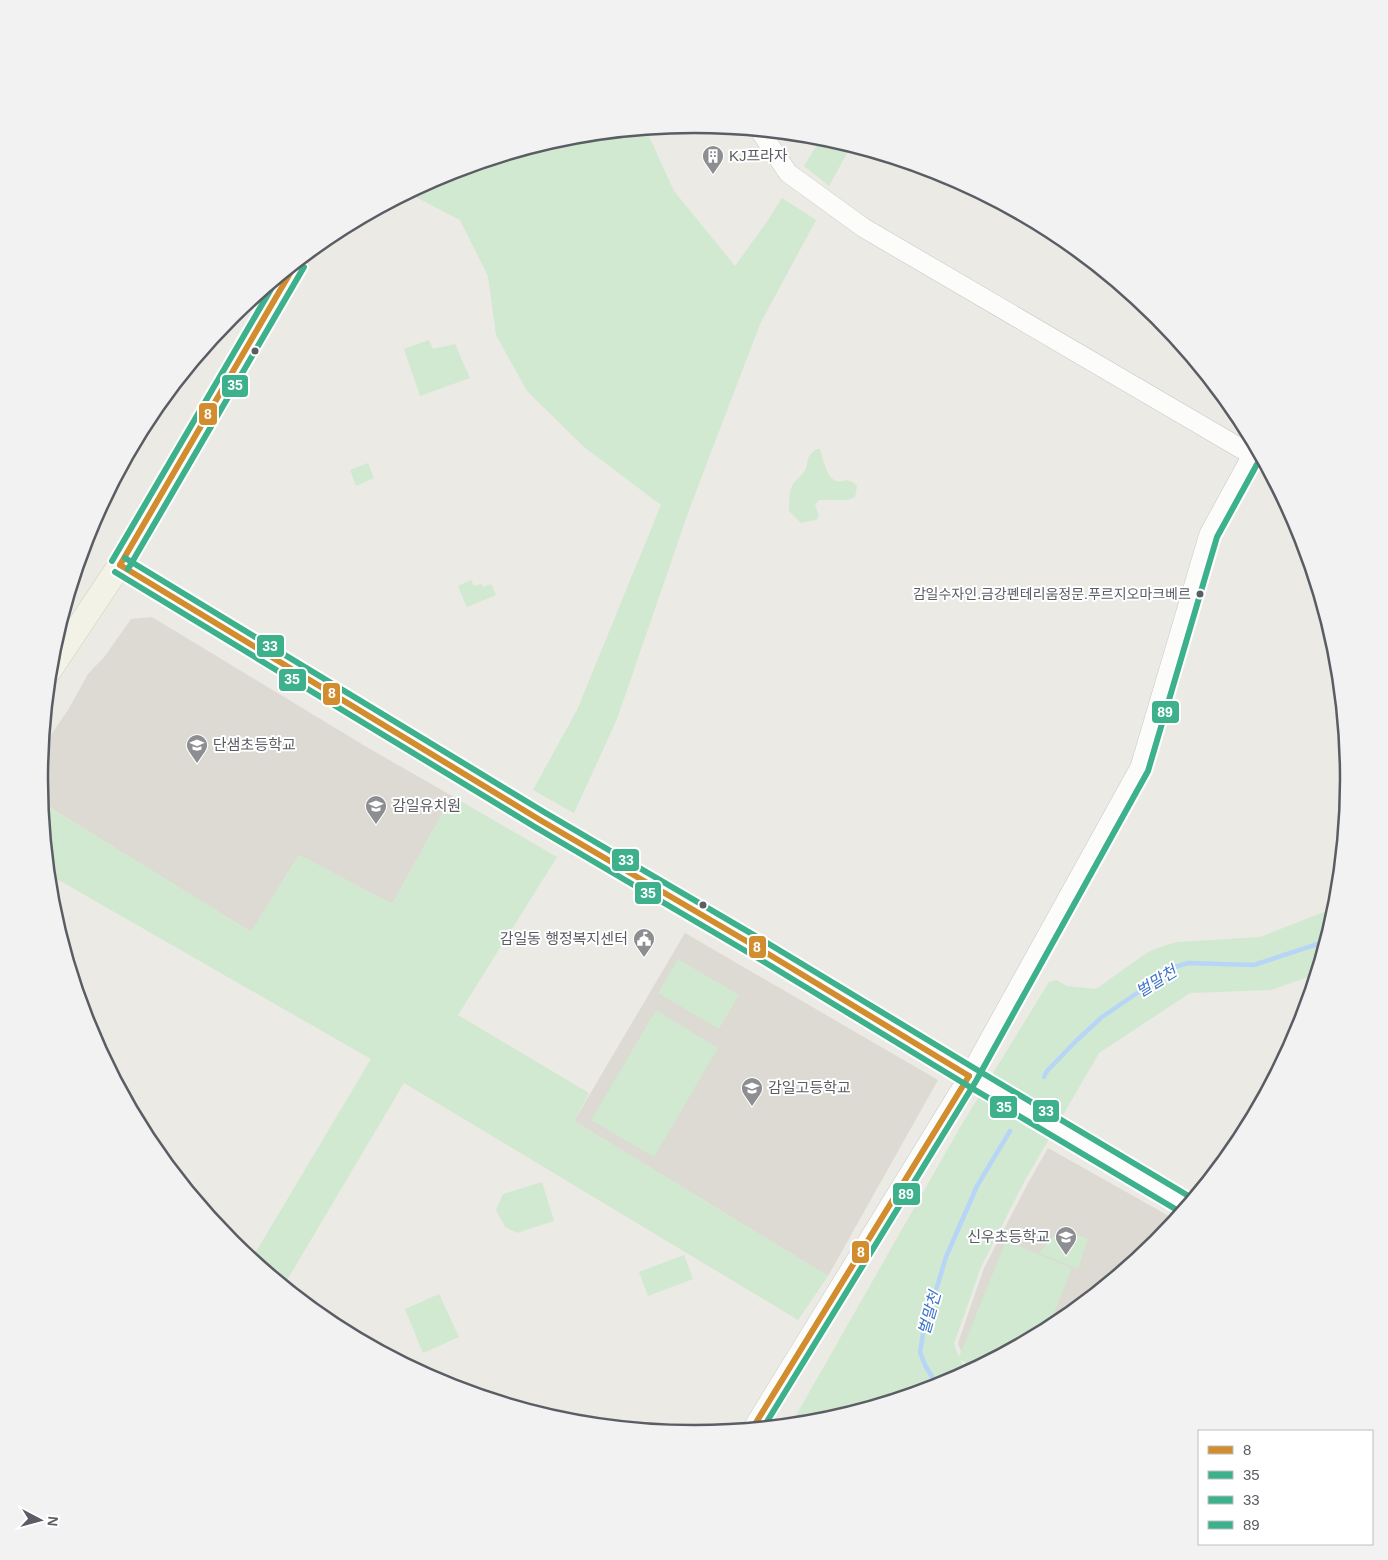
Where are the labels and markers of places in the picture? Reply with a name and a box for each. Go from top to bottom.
building icon: KJ프라자 [701,144,725,175]
place label: KJ프라자 [729,147,788,164]
unlabelled marker [250,346,260,356]
place label: 감일수자인.금강펜테리움정문.푸르지오마크베르 [913,586,1191,602]
marker: 감일수자인.금강펜테리움정문.푸르지오마크베르 [1195,589,1205,599]
school or university icon: 단샘초등학교 [185,733,209,764]
place label: 단샘초등학교 [213,736,296,753]
school or university icon: 감일유치원 [364,794,388,825]
place label: 감일유치원 [392,797,461,814]
unlabelled marker [698,900,708,910]
public building icon: 감일동 행정복지센터 [632,927,656,958]
place label: 감일동 행정복지센터 [500,930,628,947]
school or university icon: 감일고등학교 [740,1076,764,1107]
place label: 감일고등학교 [768,1079,851,1096]
school or university icon: 신우초등학교 [1054,1225,1078,1256]
place label: 신우초등학교 [967,1228,1050,1245]

